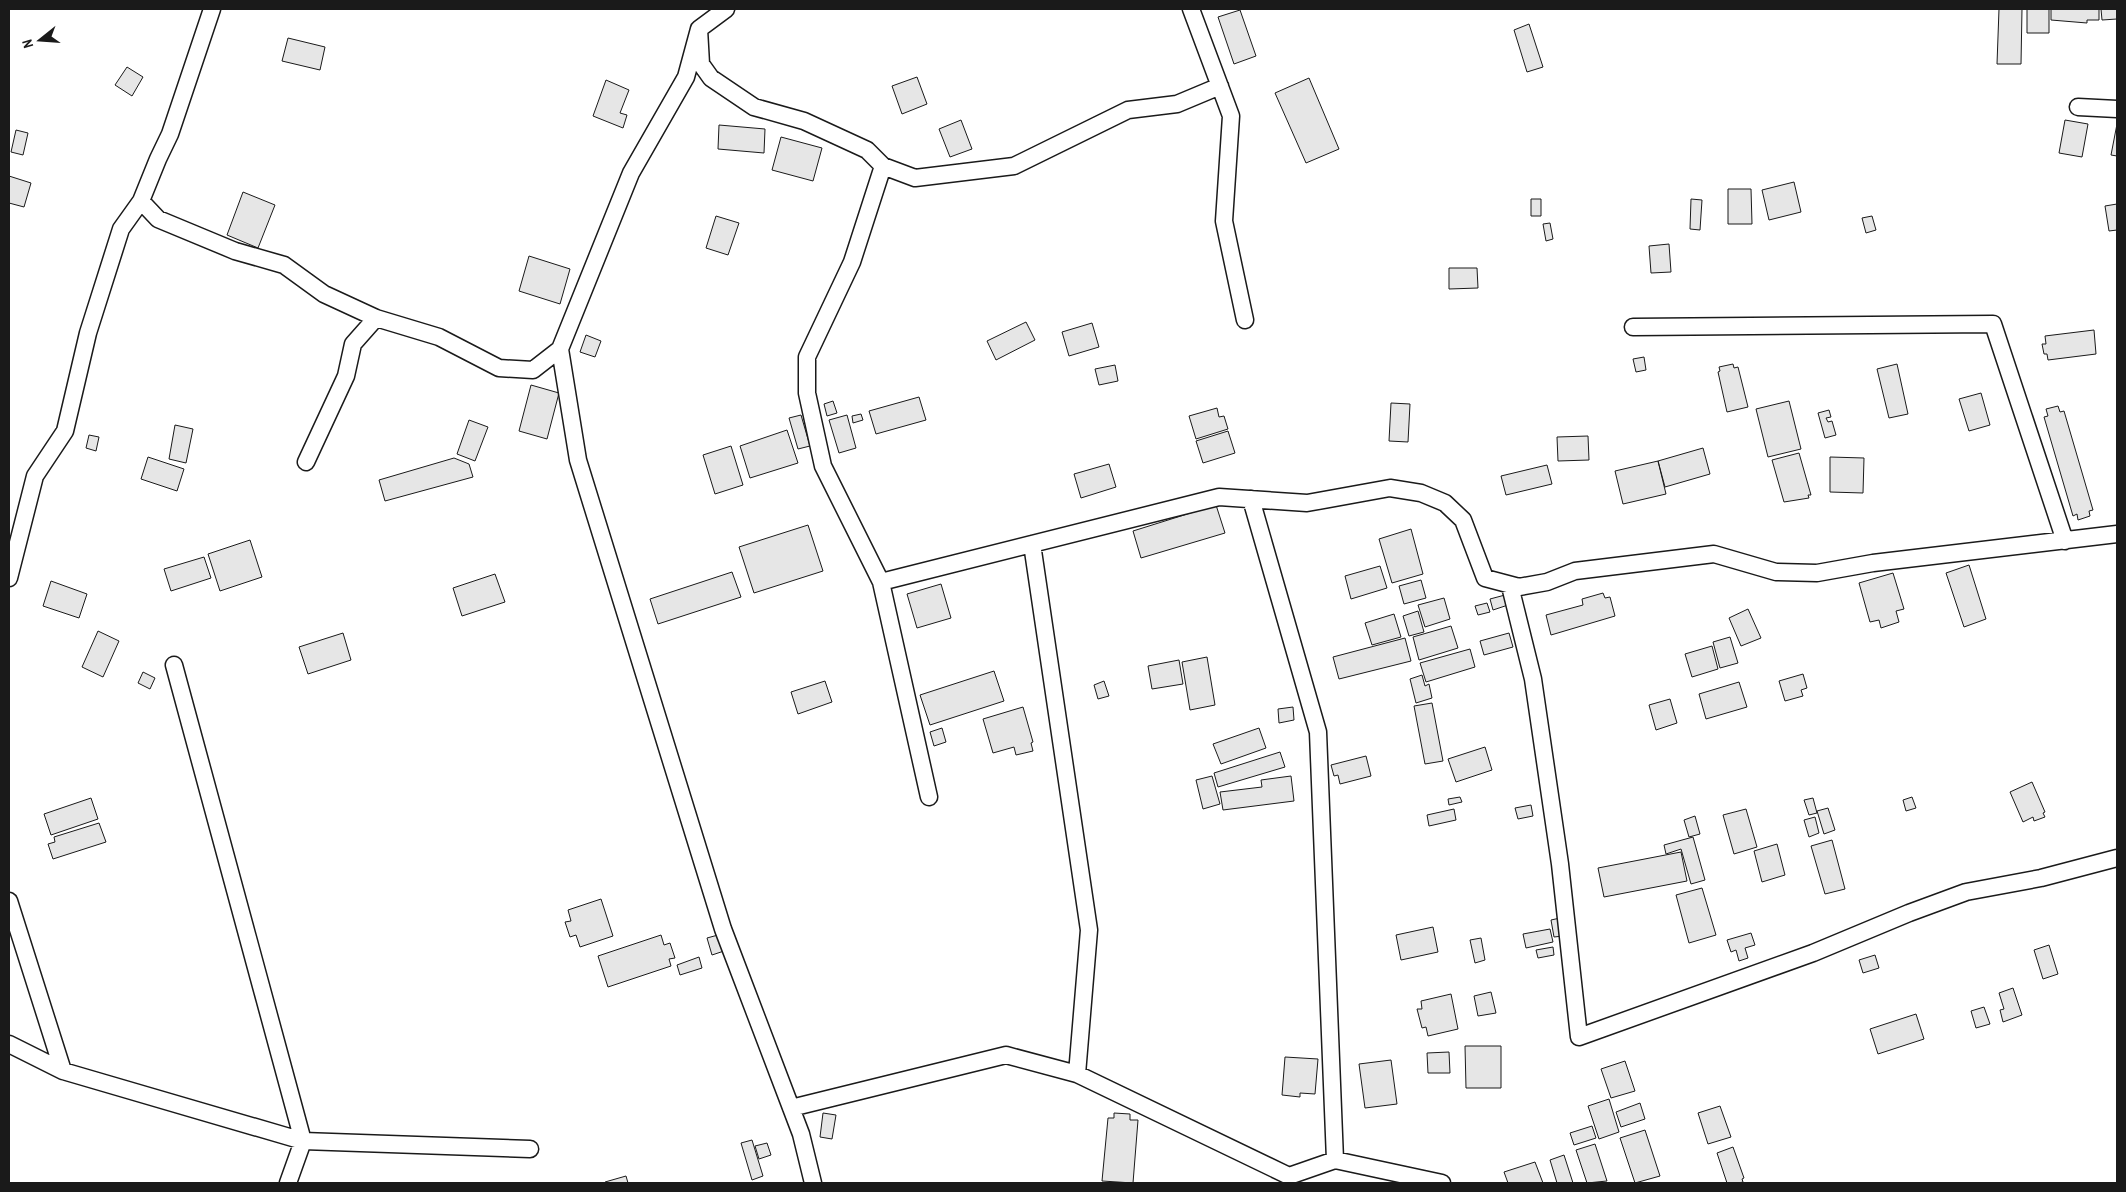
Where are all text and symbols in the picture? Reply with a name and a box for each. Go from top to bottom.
north arrow [15,15,65,65]
text: N [18,37,37,50]

